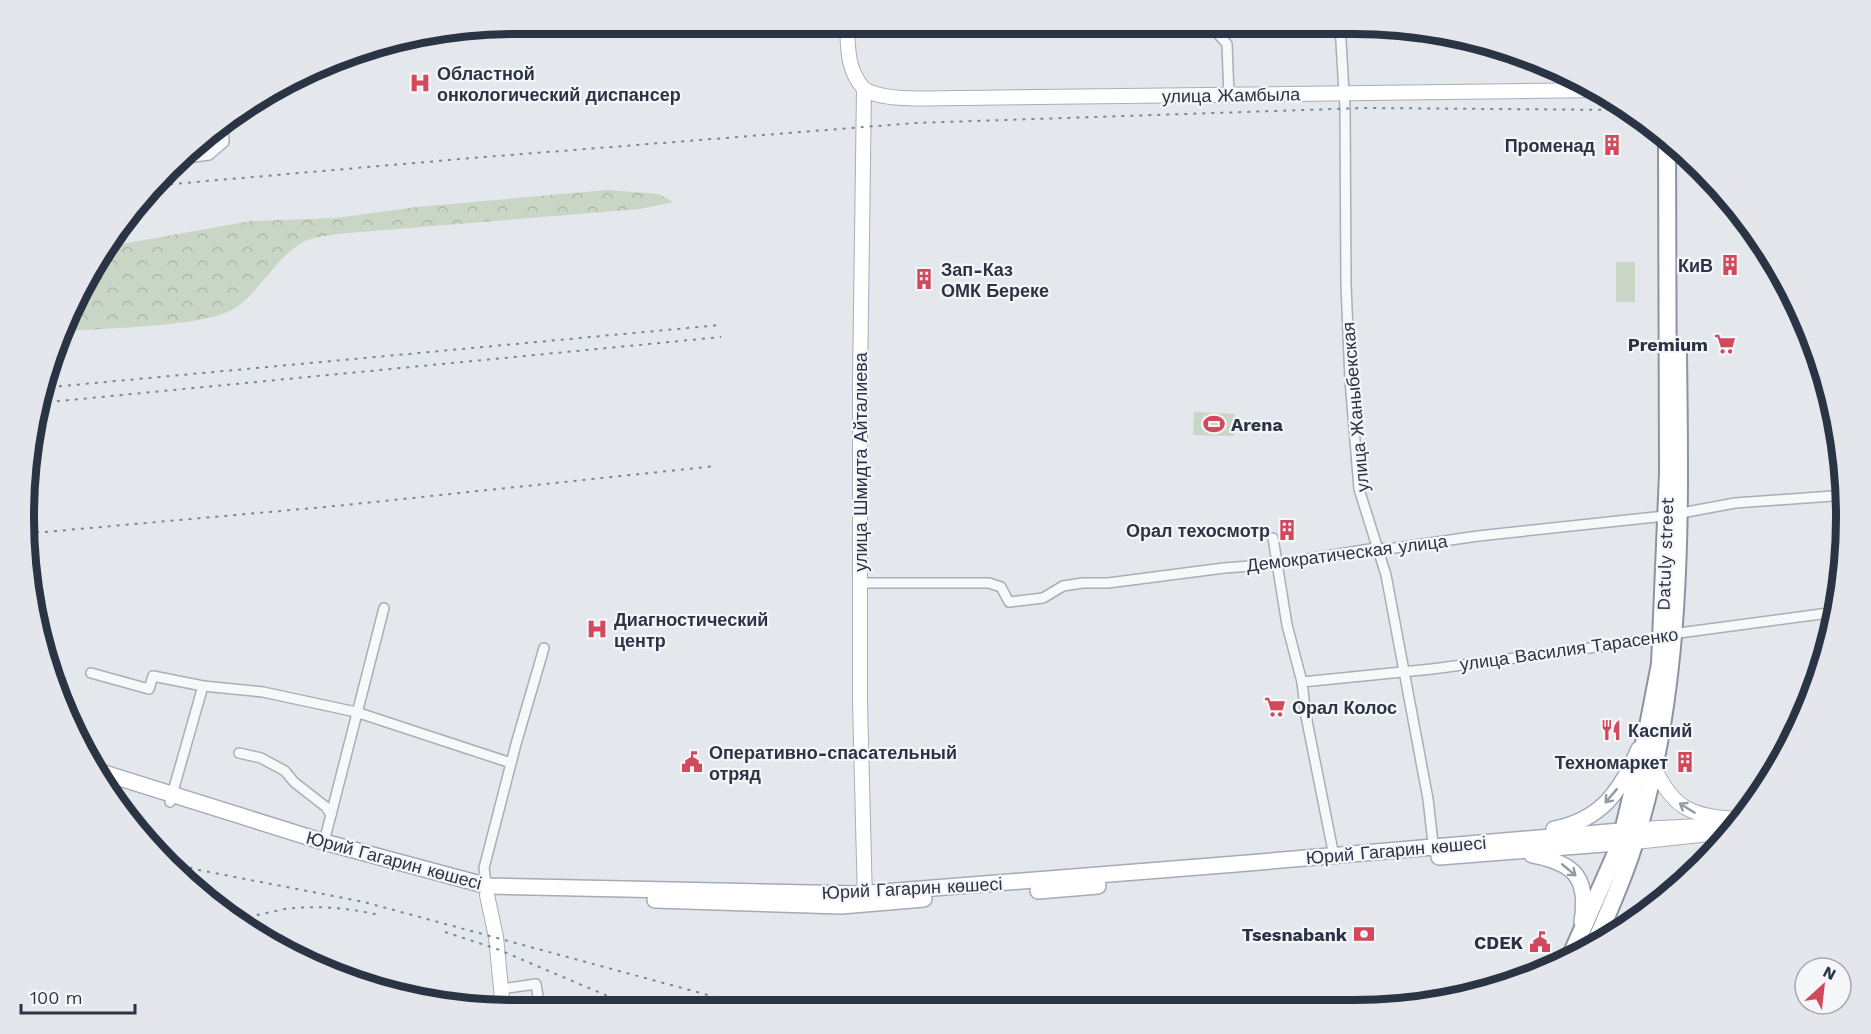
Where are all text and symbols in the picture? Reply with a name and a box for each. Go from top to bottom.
place label: Областной онкологический диспансер [437,63,681,105]
hospital icon: Областной онкологический диспансер [408,71,432,95]
street label: улица Жамбыла [1162,83,1301,107]
building icon: Променад [1600,133,1624,157]
place label: Променад [1505,135,1596,156]
building icon: КиВ [1718,253,1742,277]
place label: КиВ [1678,255,1713,276]
place label: Зап-Каз ОМК Береке [941,259,1049,301]
building icon: Зап-Каз ОМК Береке [912,267,936,291]
street label: улица Жаныбекская [1337,321,1373,493]
supermarket icon: Premium [1713,332,1737,356]
place label: Premium [1628,334,1708,355]
street label: улица Шмидта Айталиева [850,351,871,572]
sports icon: Arena [1202,412,1226,436]
place label: Arena [1231,414,1283,435]
street label: Datuly street [1653,496,1677,611]
building icon: Орал техосмотр [1275,518,1299,542]
place label: Орал техосмотр [1126,520,1270,541]
street label: Демократическая улица [1245,530,1450,576]
place label: Диагностический центр [614,609,768,651]
hospital icon: Диагностический центр [585,617,609,641]
street label: улица Василия Тарасенко [1458,623,1680,675]
supermarket icon: Орал Колос [1263,695,1287,719]
place label: Орал Колос [1292,697,1397,718]
restaurant icon: Каспий [1599,718,1623,742]
place label: Каспий [1628,720,1692,741]
place label: Оперативно-спасательный отряд [709,742,957,784]
public building icon: Оперативно-спасательный отряд [680,750,704,774]
building icon: Техномаркет [1673,750,1697,774]
place label: Техномаркет [1555,752,1668,773]
one-way arrow [1605,788,1618,804]
one-way arrow [1679,802,1696,814]
street label: Юрий Гагарин көшесі [304,826,484,894]
street label: Юрий Гагарин көшесі [1305,832,1487,868]
one-way arrow [1561,863,1576,877]
street label: Юрий Гагарин көшесі [821,873,1003,903]
bank icon: Tsesnabank [1352,922,1376,946]
place label: Tsesnabank [1242,924,1348,945]
public building icon: CDEK [1528,930,1552,954]
place label: CDEK [1474,932,1524,953]
north arrow [1793,956,1853,1016]
text: N [1820,962,1839,984]
scale bar [21,977,135,1015]
text: 100 m [30,987,83,1008]

